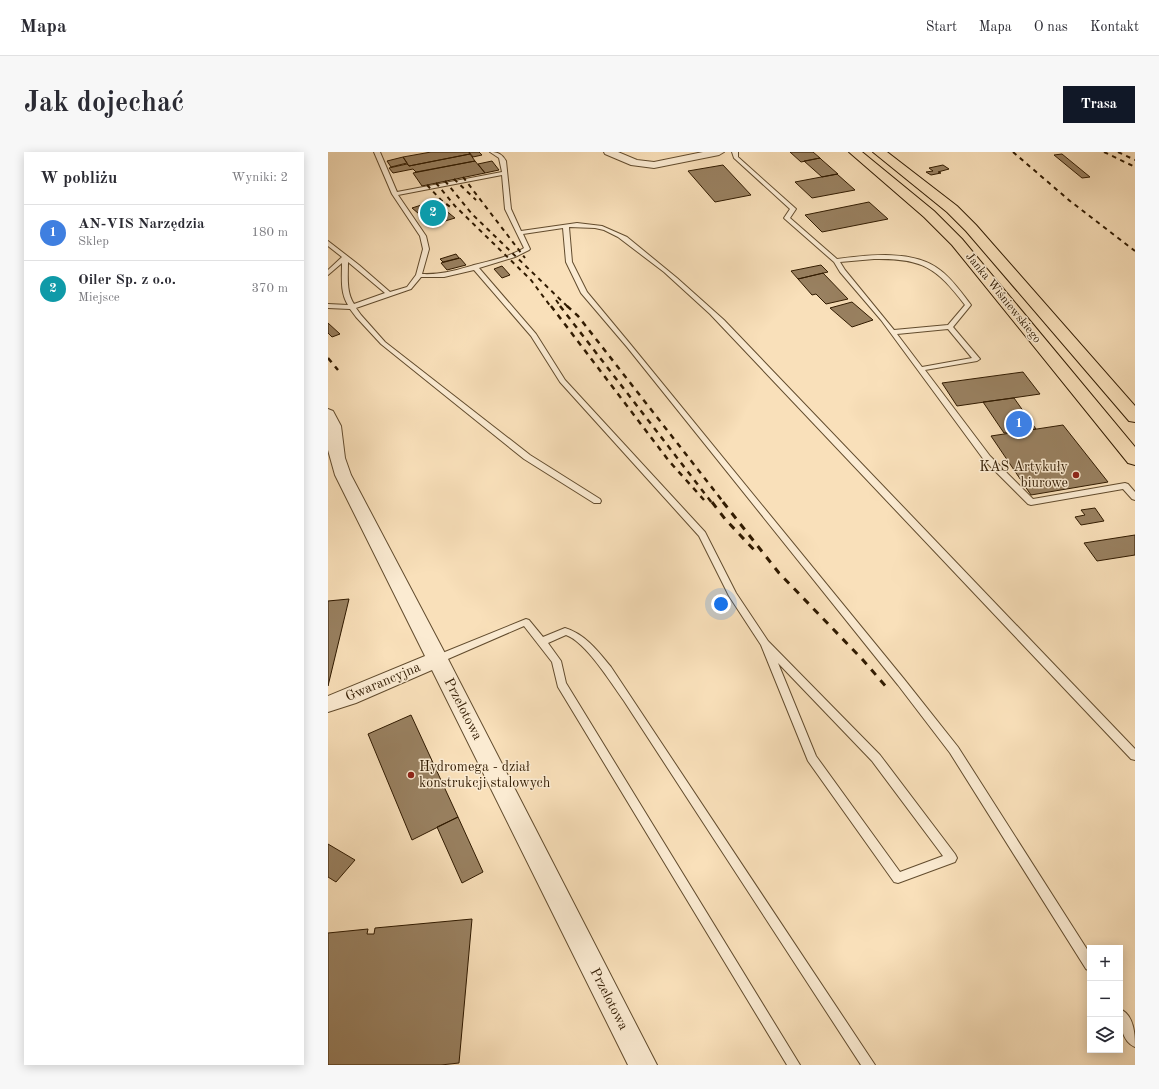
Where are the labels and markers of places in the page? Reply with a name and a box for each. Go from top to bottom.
pin: 2 [420,198,446,228]
pin: 1 [1006,409,1032,439]
place label: KAS Artykuły biurowe [979,460,1069,490]
marker: KAS Artykuły biurowe [1071,470,1081,480]
place label: Hydromega - dział konstrukcji stalowych [419,760,551,790]
marker: Hydromega - dział konstrukcji stalowych [406,770,416,780]

